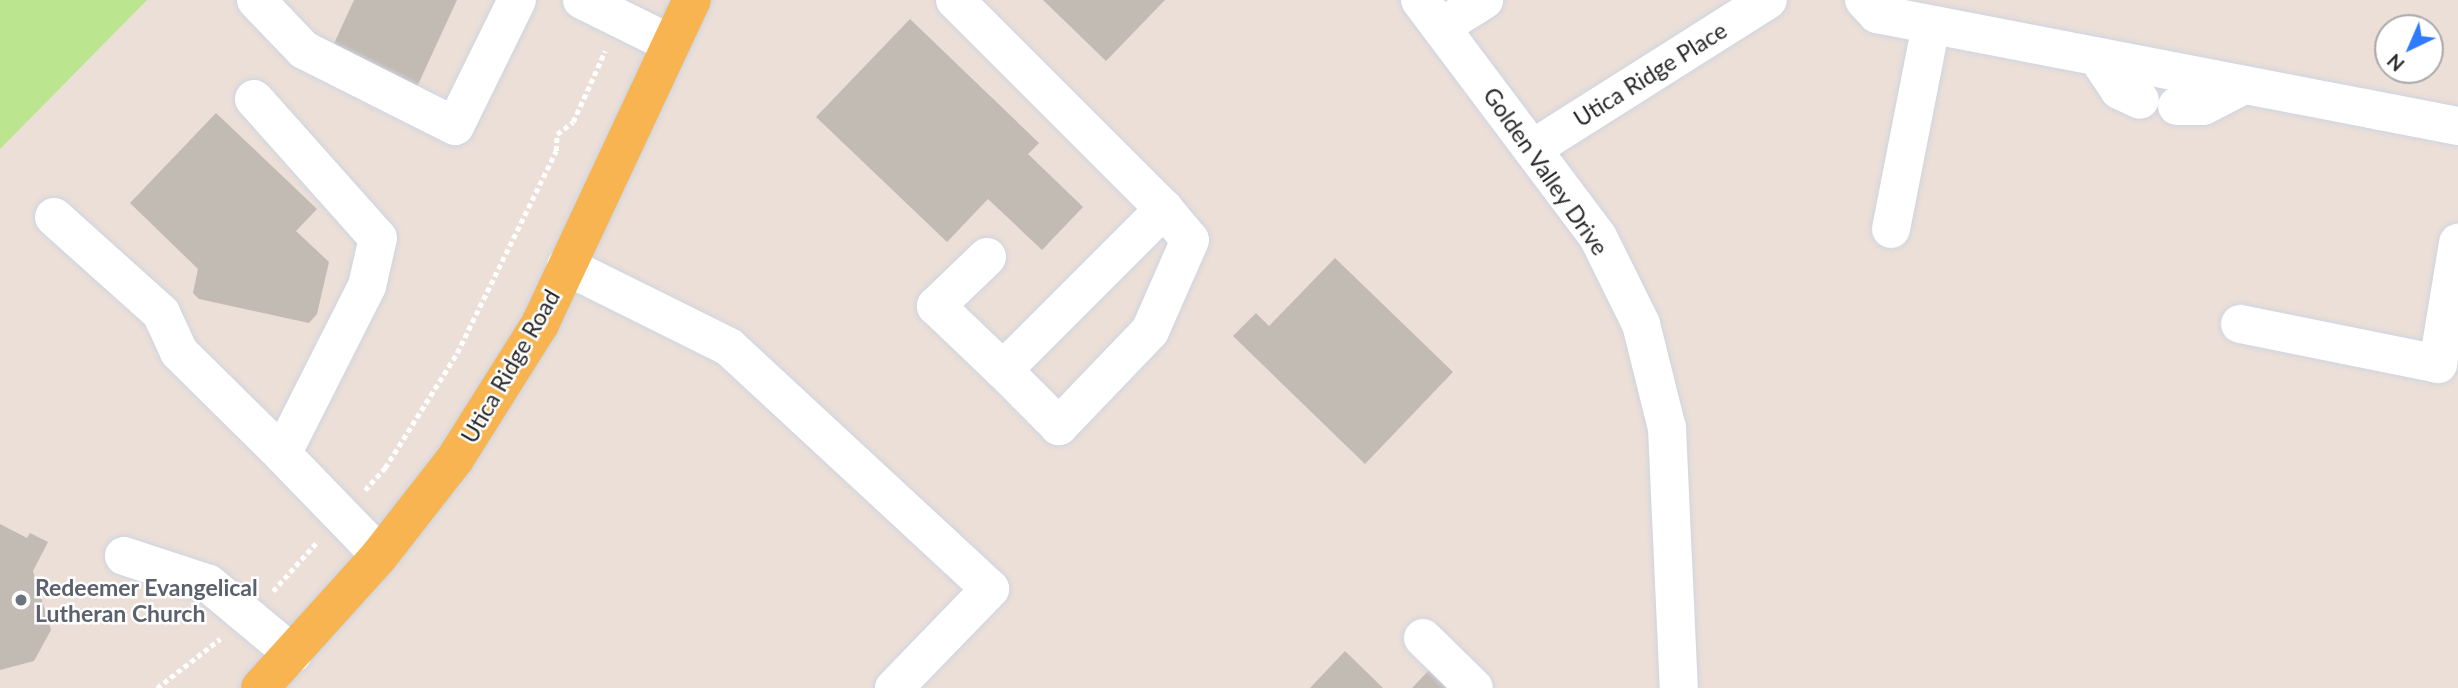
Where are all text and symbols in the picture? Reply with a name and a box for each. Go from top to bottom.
north arrow [2374,14,2444,84]
street label: Utica Ridge Place [1568,16,1732,132]
text: N [2382,50,2409,76]
street label: Golden Valley Drive [1477,81,1615,261]
street label: Utica Ridge Road [455,284,565,448]
place label: Redeemer Evangelical Lutheran Church [35,573,258,627]
marker: Redeemer Evangelical Lutheran Church [13,592,29,608]

